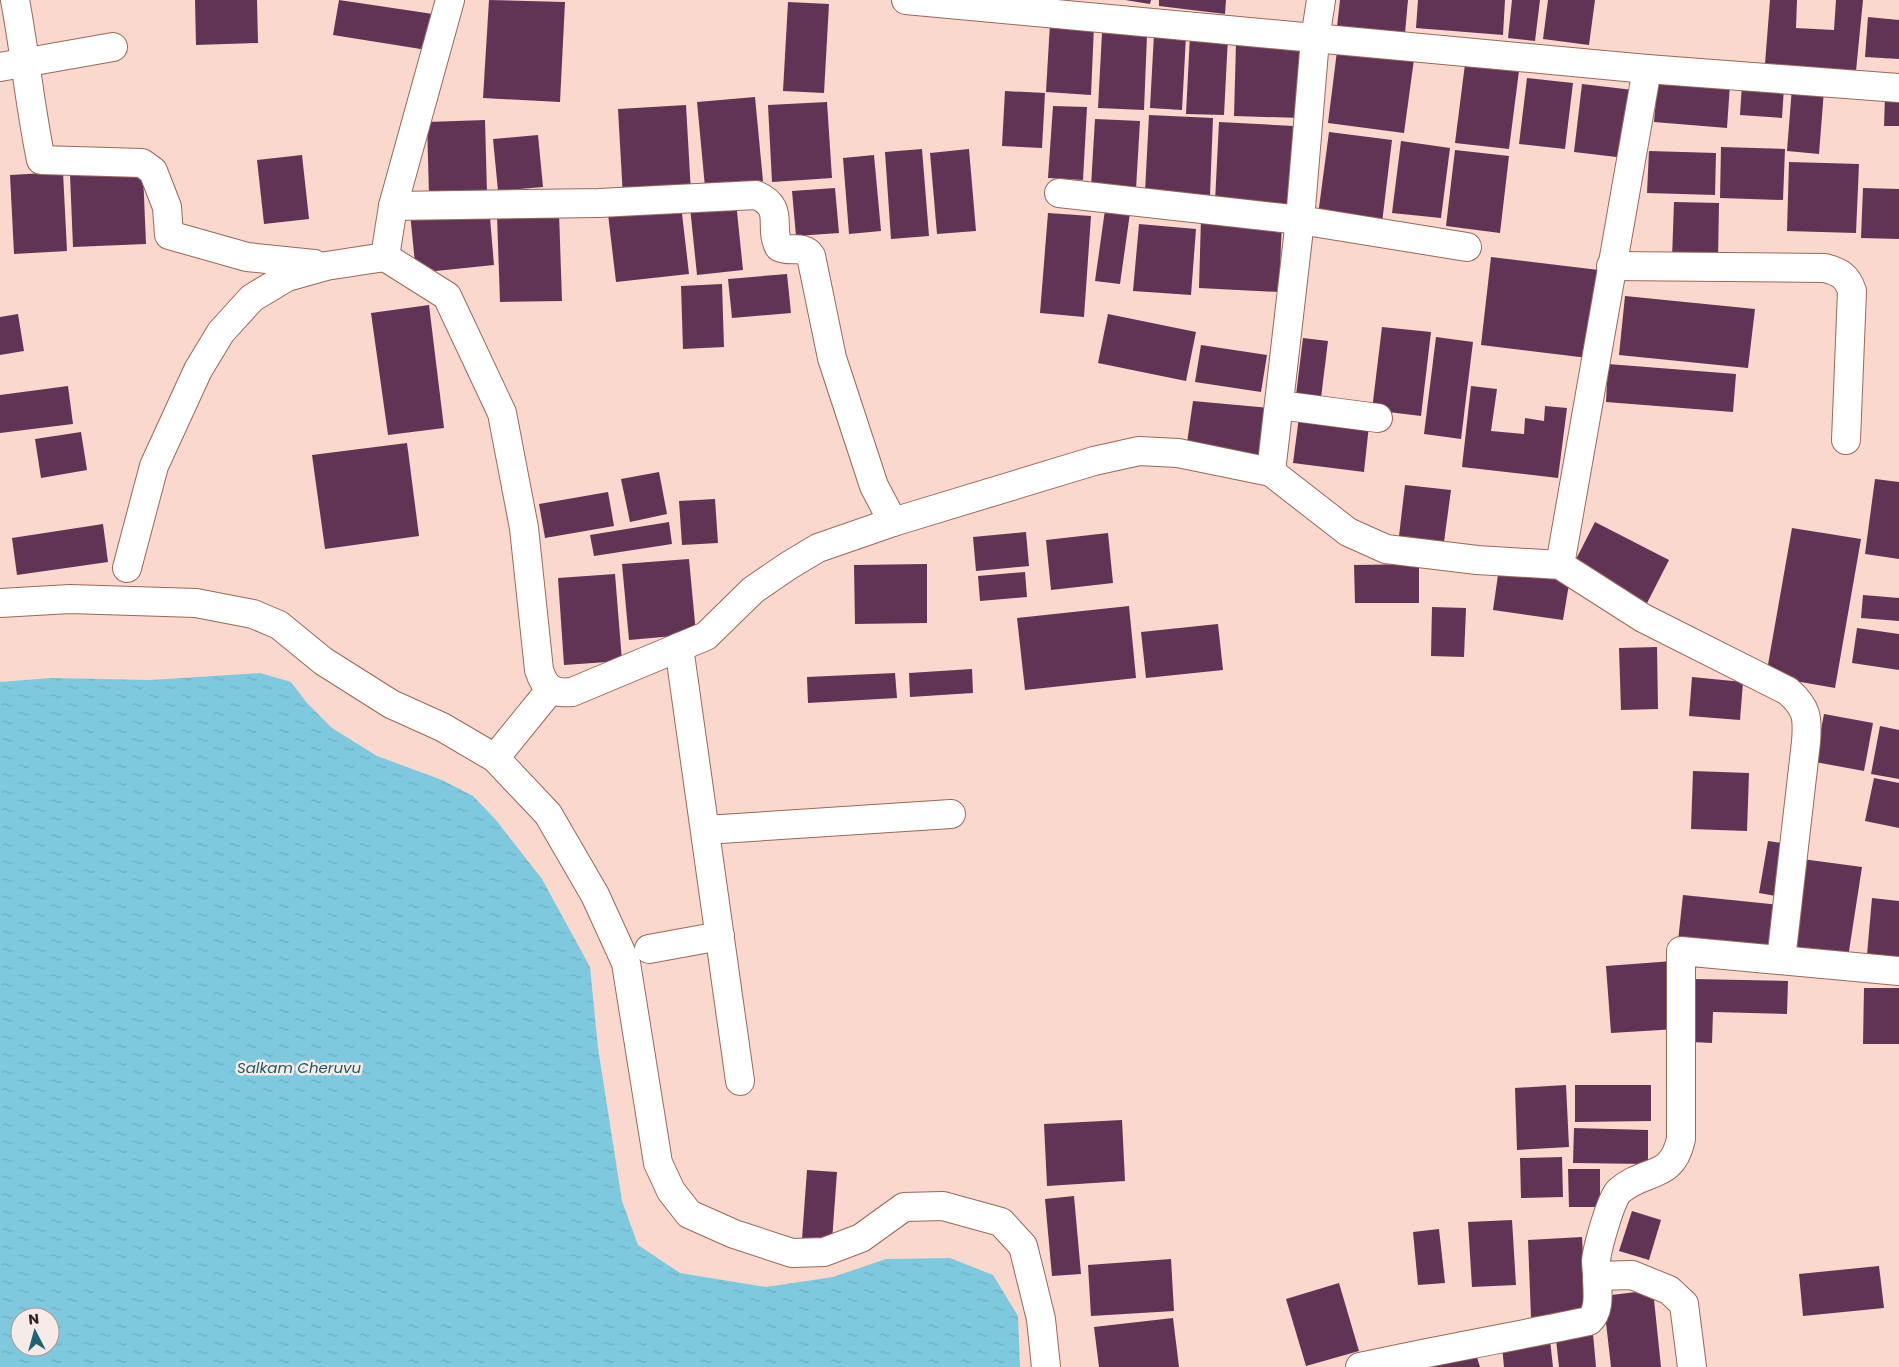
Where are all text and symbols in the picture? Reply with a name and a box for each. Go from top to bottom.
water label: Salkam Cheruvu [237,1057,361,1078]
north arrow [10,1307,60,1357]
text: N [27,1309,40,1330]

